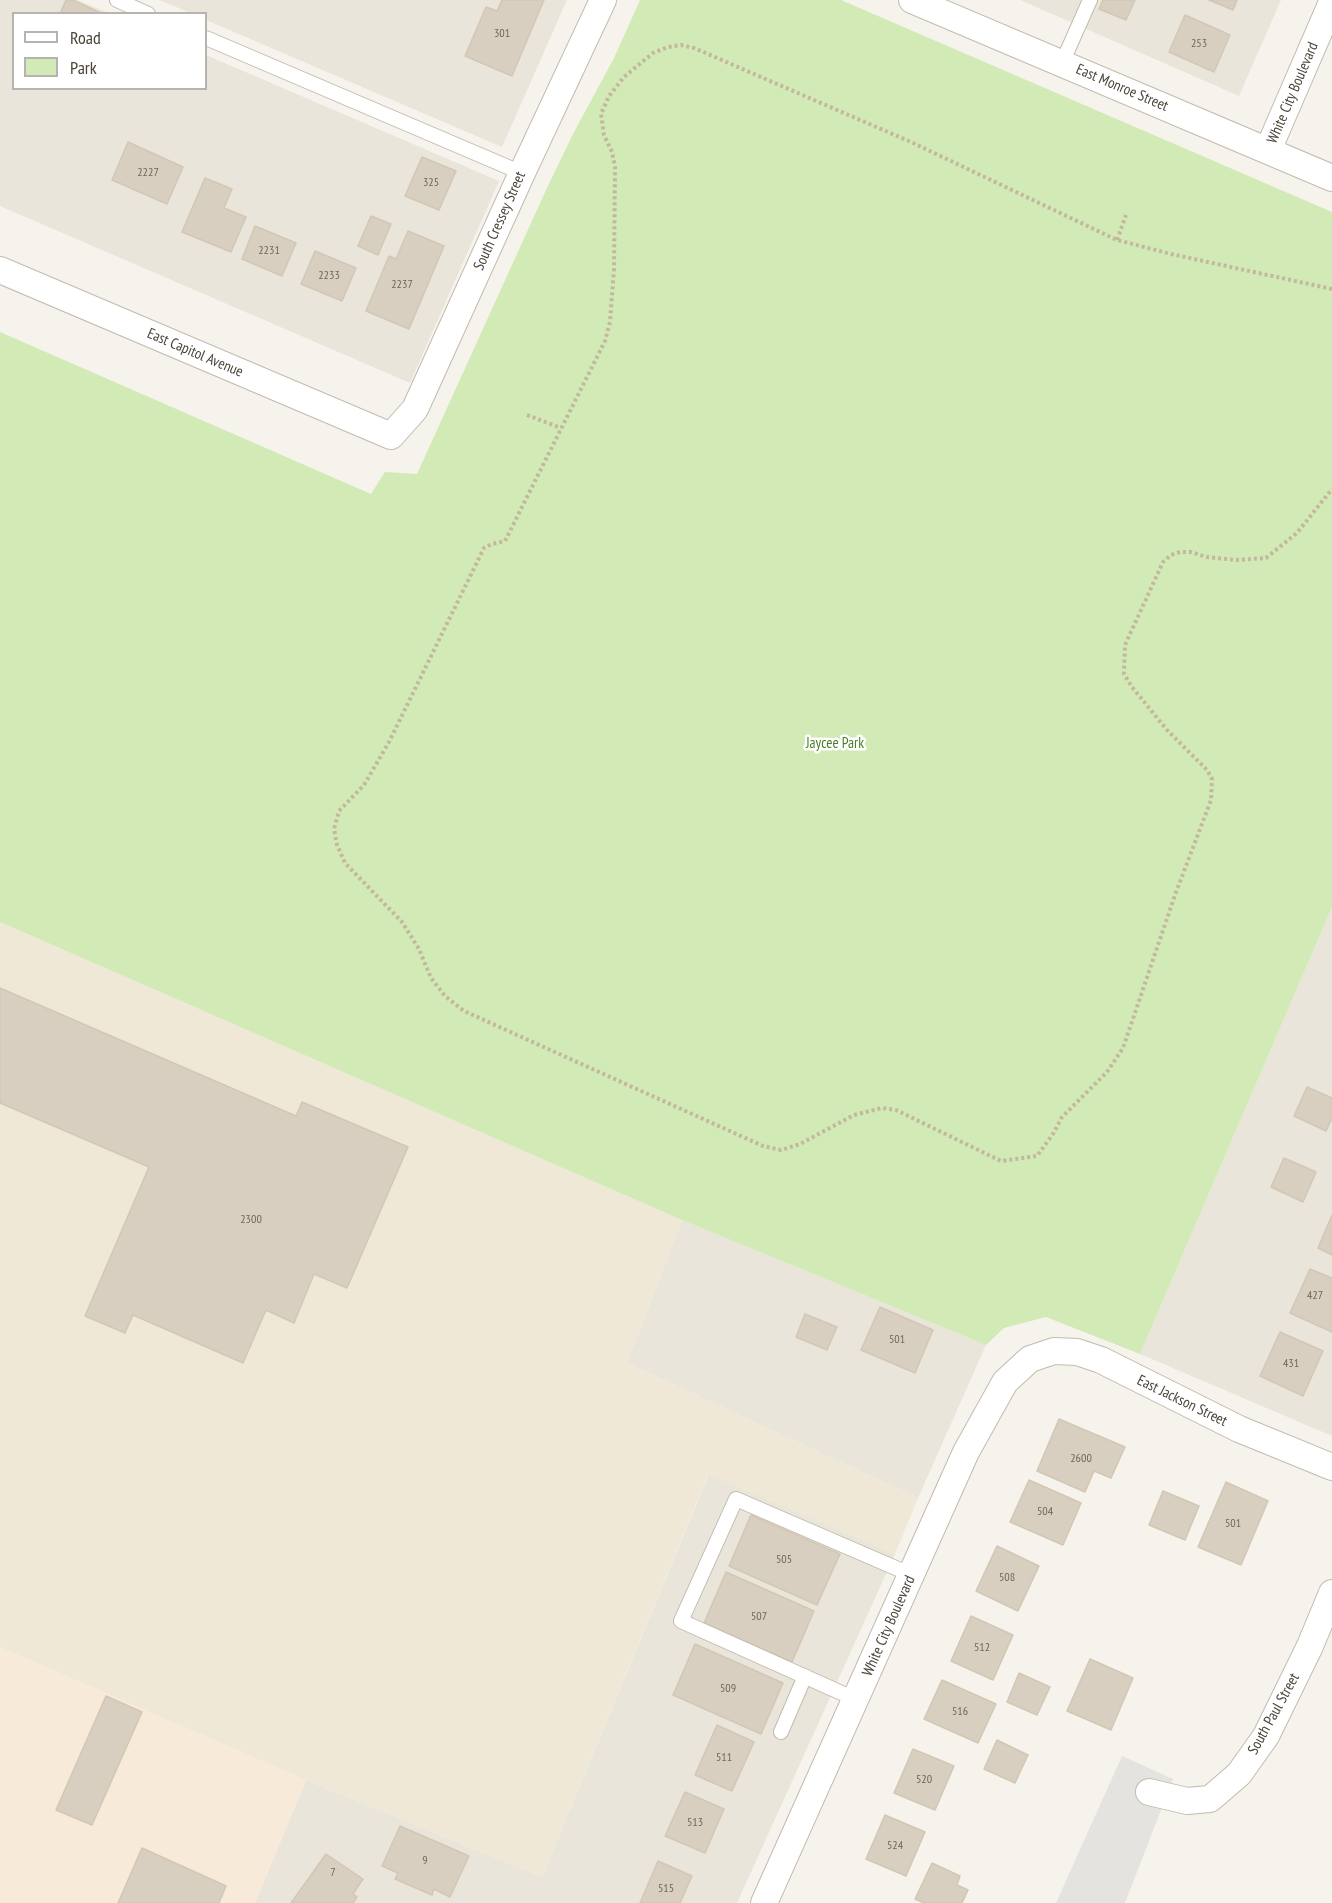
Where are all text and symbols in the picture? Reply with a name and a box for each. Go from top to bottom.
legend [12,12,207,90]
text: Road [70,26,101,49]
house number: 301 [494,27,510,41]
house number: 253 [1191,37,1207,51]
street label: White City Boulevard [1264,40,1322,146]
text: Park [70,56,97,79]
street label: East Monroe Street [1073,60,1171,116]
house number: 2227 [137,166,159,180]
street label: South Cressey Street [470,169,530,273]
house number: 325 [423,176,439,190]
house number: 2231 [258,244,280,258]
house number: 2233 [318,269,340,283]
house number: 2237 [391,278,413,292]
street label: East Capitol Avenue [144,325,246,381]
park label: Jaycee Park [806,735,864,753]
house number: 2300 [240,1213,262,1227]
house number: 427 [1307,1289,1323,1303]
house number: 501 [889,1333,905,1347]
house number: 431 [1283,1357,1299,1371]
street label: East Jackson Street [1134,1371,1230,1431]
house number: 2600 [1070,1452,1092,1466]
house number: 504 [1037,1505,1053,1519]
house number: 501 [1225,1517,1241,1531]
house number: 505 [776,1553,792,1567]
house number: 508 [999,1571,1015,1585]
street label: White City Boulevard [859,1573,919,1679]
house number: 507 [751,1610,767,1624]
house number: 512 [974,1641,990,1655]
street label: South Paul Street [1244,1670,1304,1758]
house number: 509 [720,1682,736,1696]
house number: 516 [952,1705,968,1719]
house number: 511 [716,1751,732,1765]
house number: 520 [916,1773,932,1787]
house number: 513 [687,1816,703,1830]
house number: 524 [887,1839,903,1853]
house number: 9 [422,1854,428,1868]
house number: 7 [330,1866,336,1880]
house number: 515 [658,1882,674,1896]

